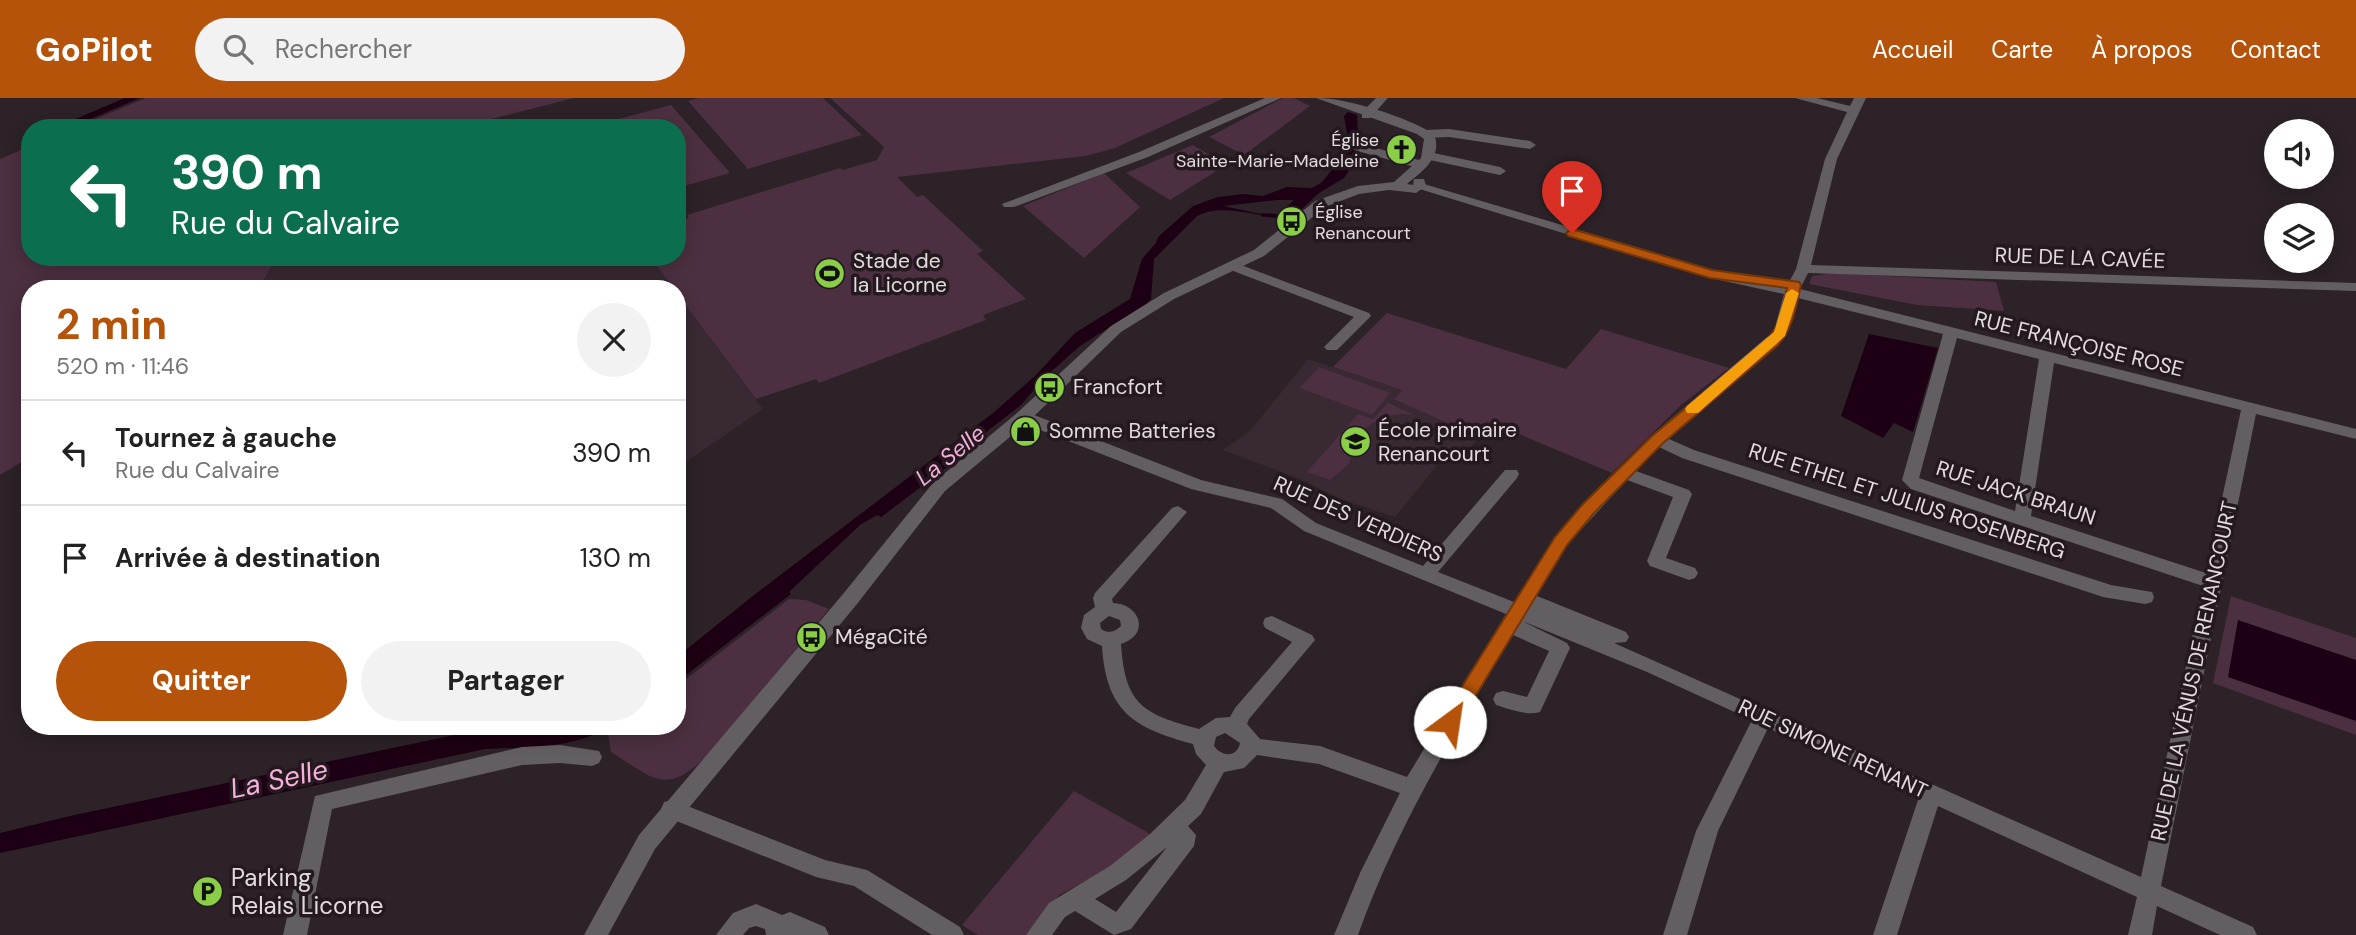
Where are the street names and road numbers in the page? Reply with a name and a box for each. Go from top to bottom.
street label: RUE DE LA CAVÉE [1994,241,2166,275]
street label: RUE FRANÇOISE ROSE [1972,304,2186,384]
street label: RUE ETHEL ET JULIUS ROSENBERG [1745,436,2069,566]
street label: RUE JACK BRAUN [1933,454,2099,532]
street label: RUE DES VERDIERS [1269,469,1447,569]
street label: RUE DE LA VÉNUS DE RENANCOURT [2144,498,2244,843]
street label: RUE SIMONE RENANT [1734,693,1932,805]

